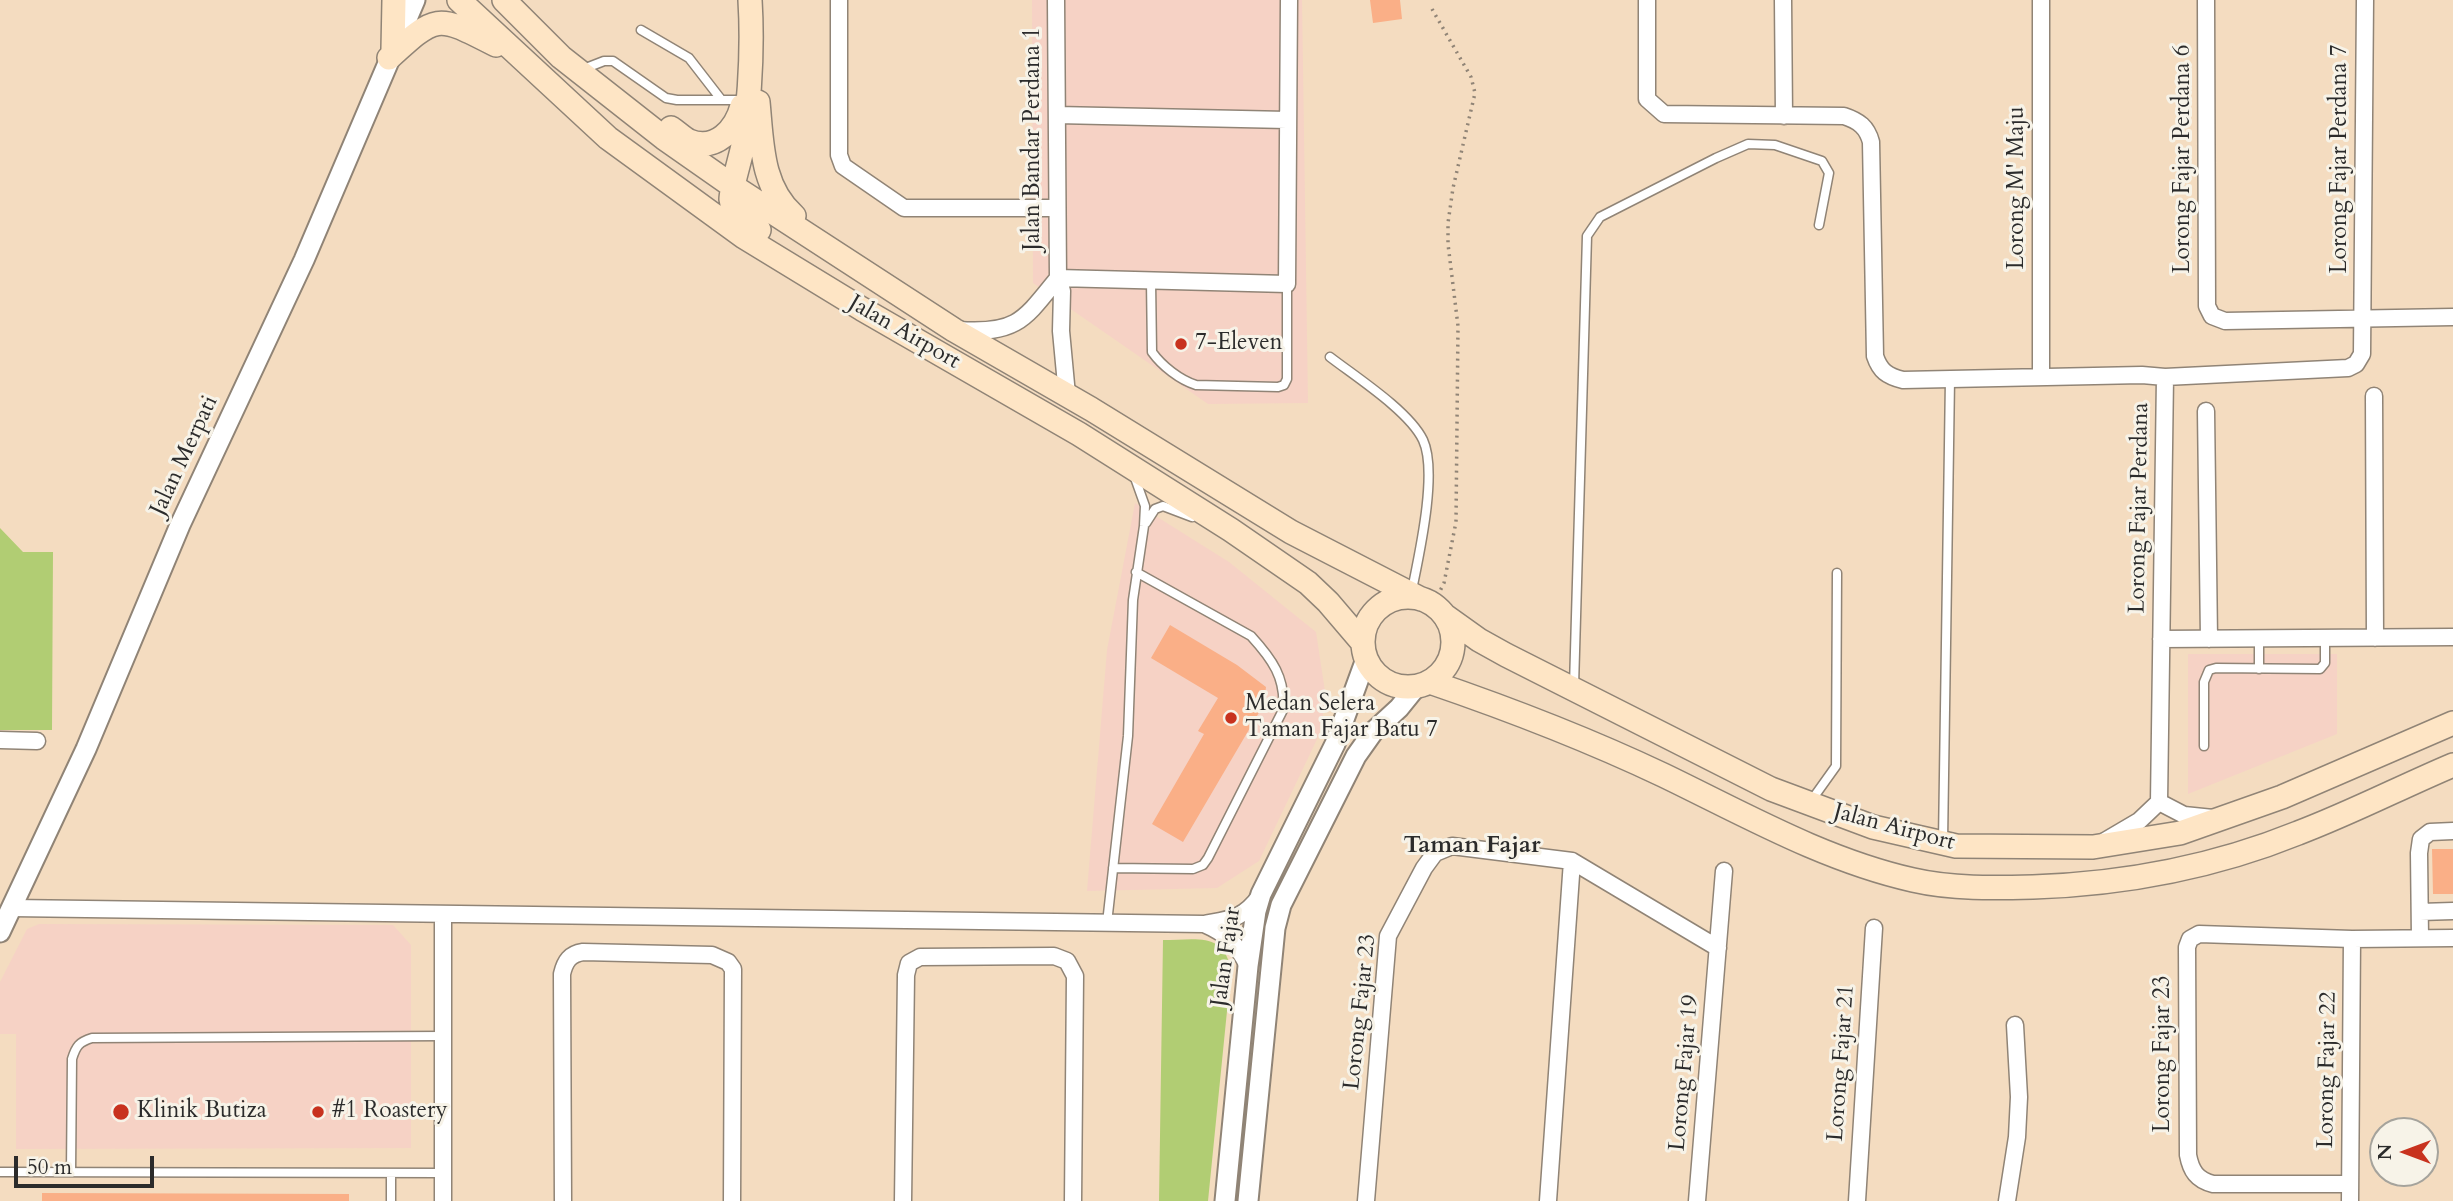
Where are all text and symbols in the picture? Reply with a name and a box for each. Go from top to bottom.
street label: Jalan Bandar Perdana 1 [1020,27,1048,251]
street label: Lorong Fajar Perdana 6 [2170,45,2198,273]
street label: Lorong Fajar Perdana 7 [2327,45,2355,273]
street label: Lorong M' Maju [2004,106,2032,270]
street label: Jalan Airport [843,290,965,376]
place label: 7-Eleven [1195,330,1283,358]
marker: 7-Eleven [1173,336,1189,352]
street label: Jalan Merpati [145,392,225,520]
street label: Lorong Fajar Perdana [2124,402,2156,614]
place label: Medan Selera Taman Fajar Batu 7 [1245,691,1438,745]
marker: Medan Selera Taman Fajar Batu 7 [1223,710,1239,726]
street label: Jalan Airport [1830,799,1958,857]
district label: Taman Fajar [1403,832,1541,860]
street label: Jalan Fajar [1206,905,1248,1009]
street label: Lorong Fajar 23 [1339,933,1383,1091]
street label: Lorong Fajar 23 [2150,976,2178,1132]
street label: Lorong Fajar 21 [1823,984,1861,1142]
street label: Lorong Fajar 22 [2313,991,2343,1149]
street label: Lorong Fajar 19 [1664,994,1706,1152]
place label: Klinik Butiza [137,1098,267,1126]
place label: #1 Roastery [332,1098,448,1126]
marker: Klinik Butiza [111,1102,131,1122]
marker: #1 Roastery [310,1104,326,1120]
north arrow [2369,1117,2439,1187]
scale bar [18,1142,158,1186]
text: N [2372,1144,2398,1160]
text: 50 m [27,1153,72,1182]

